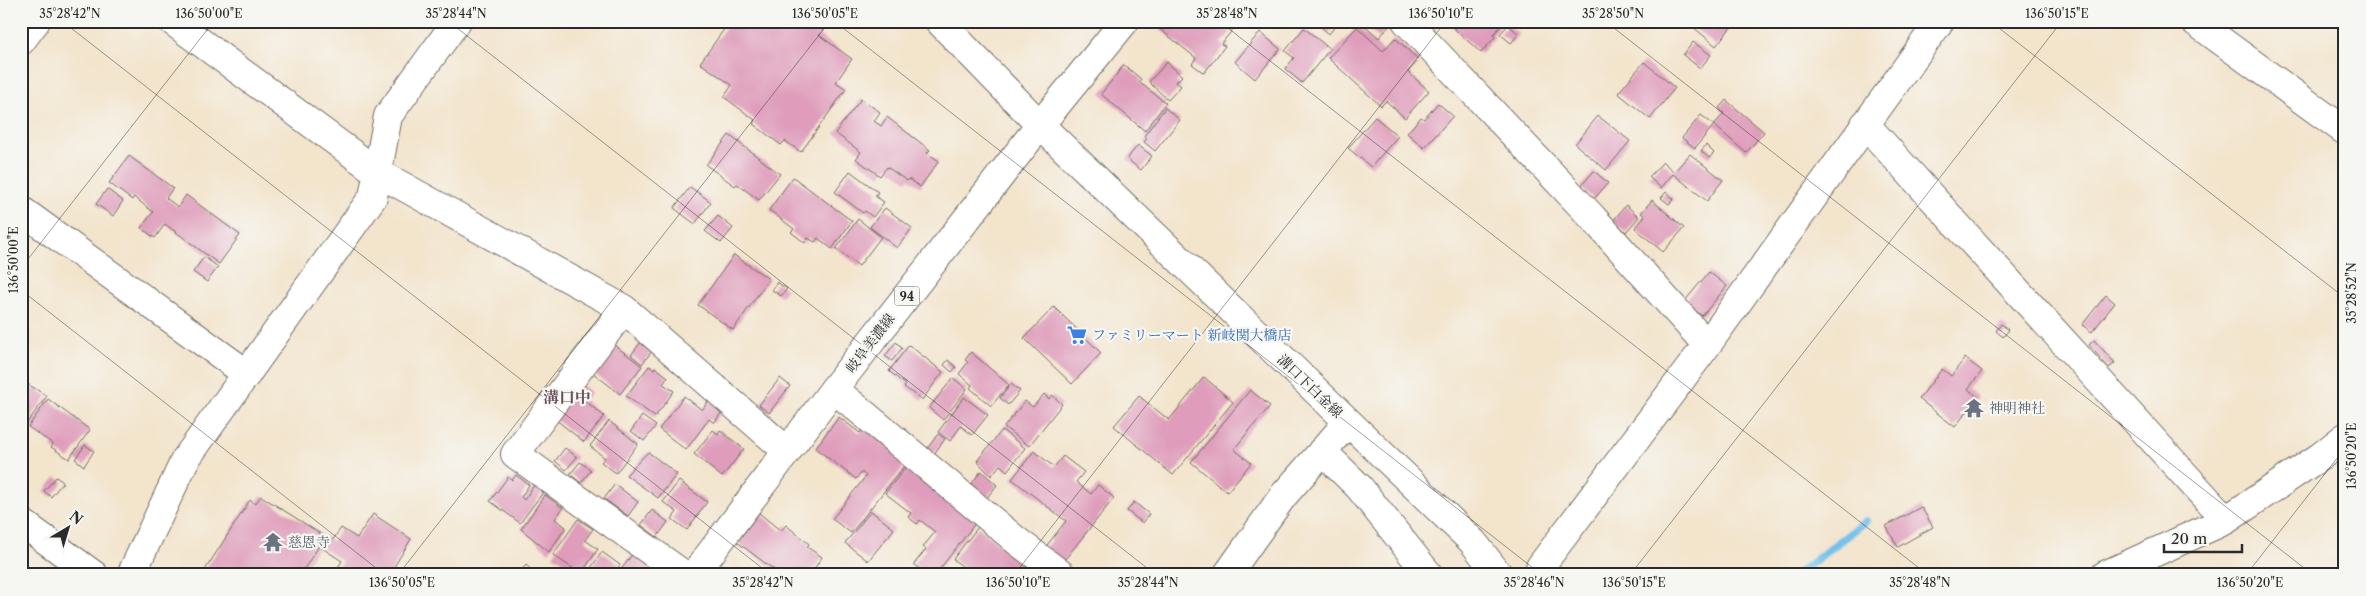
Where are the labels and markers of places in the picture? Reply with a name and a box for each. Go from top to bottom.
supermarket icon: ファミリーマート 新岐関大橋店 [1066,324,1088,346]
place label: ファミリーマート 新岐関大橋店 [1092,326,1291,344]
temple icon: 神明神社 [1963,397,1985,419]
place label: 神明神社 [1989,399,2045,417]
temple icon: 慈恩寺 [262,531,284,553]
place label: 慈恩寺 [288,533,330,551]

